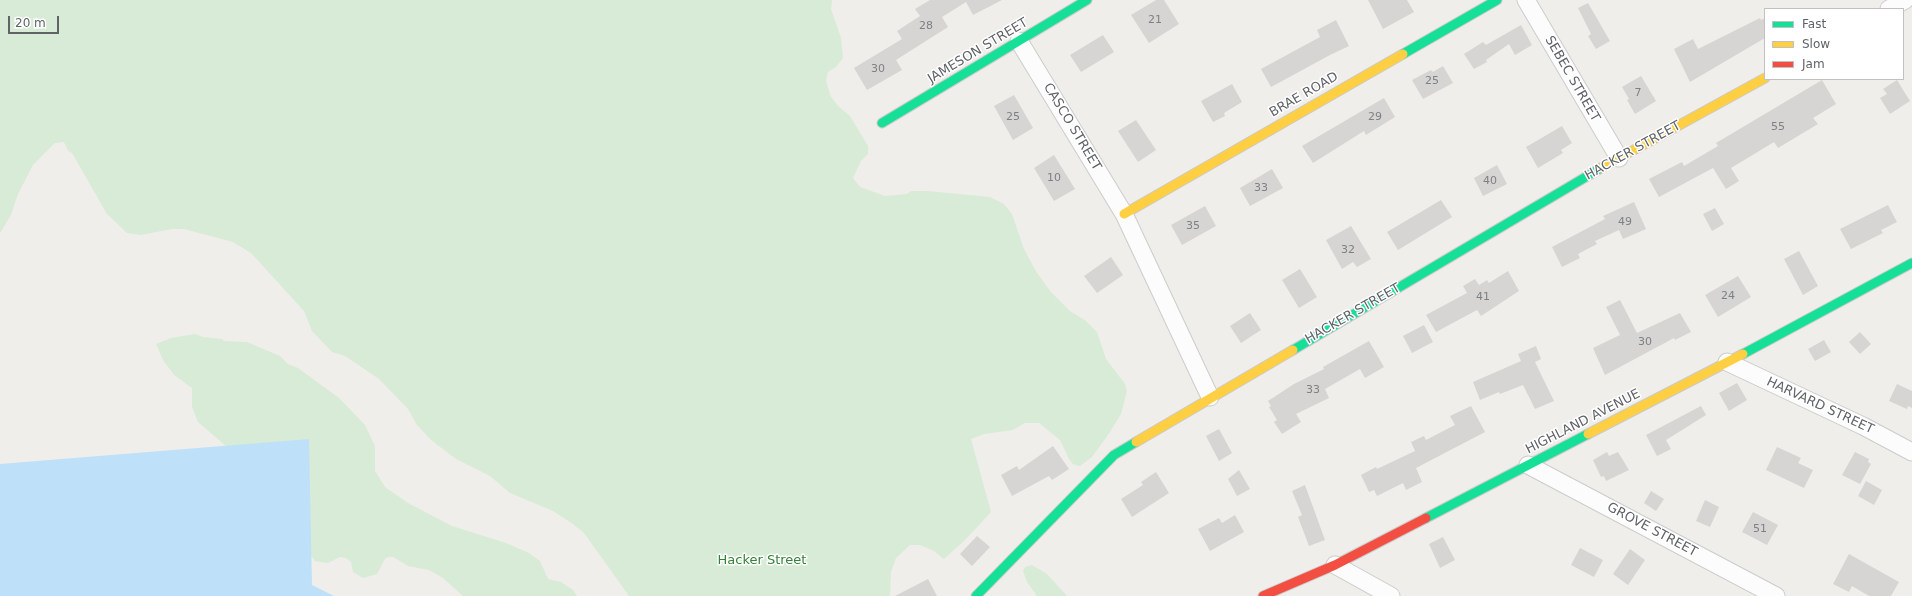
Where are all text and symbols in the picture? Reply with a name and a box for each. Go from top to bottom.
scale bar [10,8,61,34]
legend [1764,8,1904,80]
house number: 21 [1148,13,1162,27]
street label: JAMESON STREET [925,15,1031,87]
text: 20 m [15,16,46,30]
text: Fast [1802,17,1826,31]
house number: 28 [919,19,933,33]
street label: SEBEC STREET [1541,33,1603,125]
text: Slow [1802,37,1830,51]
text: Jam [1802,57,1825,71]
house number: 30 [871,62,885,76]
street label: BRAE ROAD [1267,69,1341,121]
house number: 25 [1425,74,1439,88]
street label: CASCO STREET [1040,80,1104,174]
house number: 7 [1635,86,1641,100]
house number: 25 [1006,110,1020,124]
house number: 29 [1368,110,1382,124]
street label: HACKER STREET [1582,118,1684,184]
house number: 55 [1771,120,1785,134]
house number: 10 [1047,171,1061,185]
house number: 40 [1483,174,1497,188]
house number: 33 [1254,181,1268,195]
house number: 49 [1618,215,1632,229]
house number: 35 [1186,219,1200,233]
house number: 32 [1341,243,1355,257]
street label: HACKER STREET [1303,280,1403,348]
house number: 24 [1721,289,1735,303]
house number: 41 [1476,290,1490,304]
house number: 30 [1638,335,1652,349]
street label: HARVARD STREET [1764,374,1876,438]
house number: 33 [1306,383,1320,397]
street label: HIGHLAND AVENUE [1523,386,1643,458]
street label: GROVE STREET [1604,500,1700,560]
house number: 51 [1753,522,1767,536]
park label: Hacker Street [718,553,806,569]

